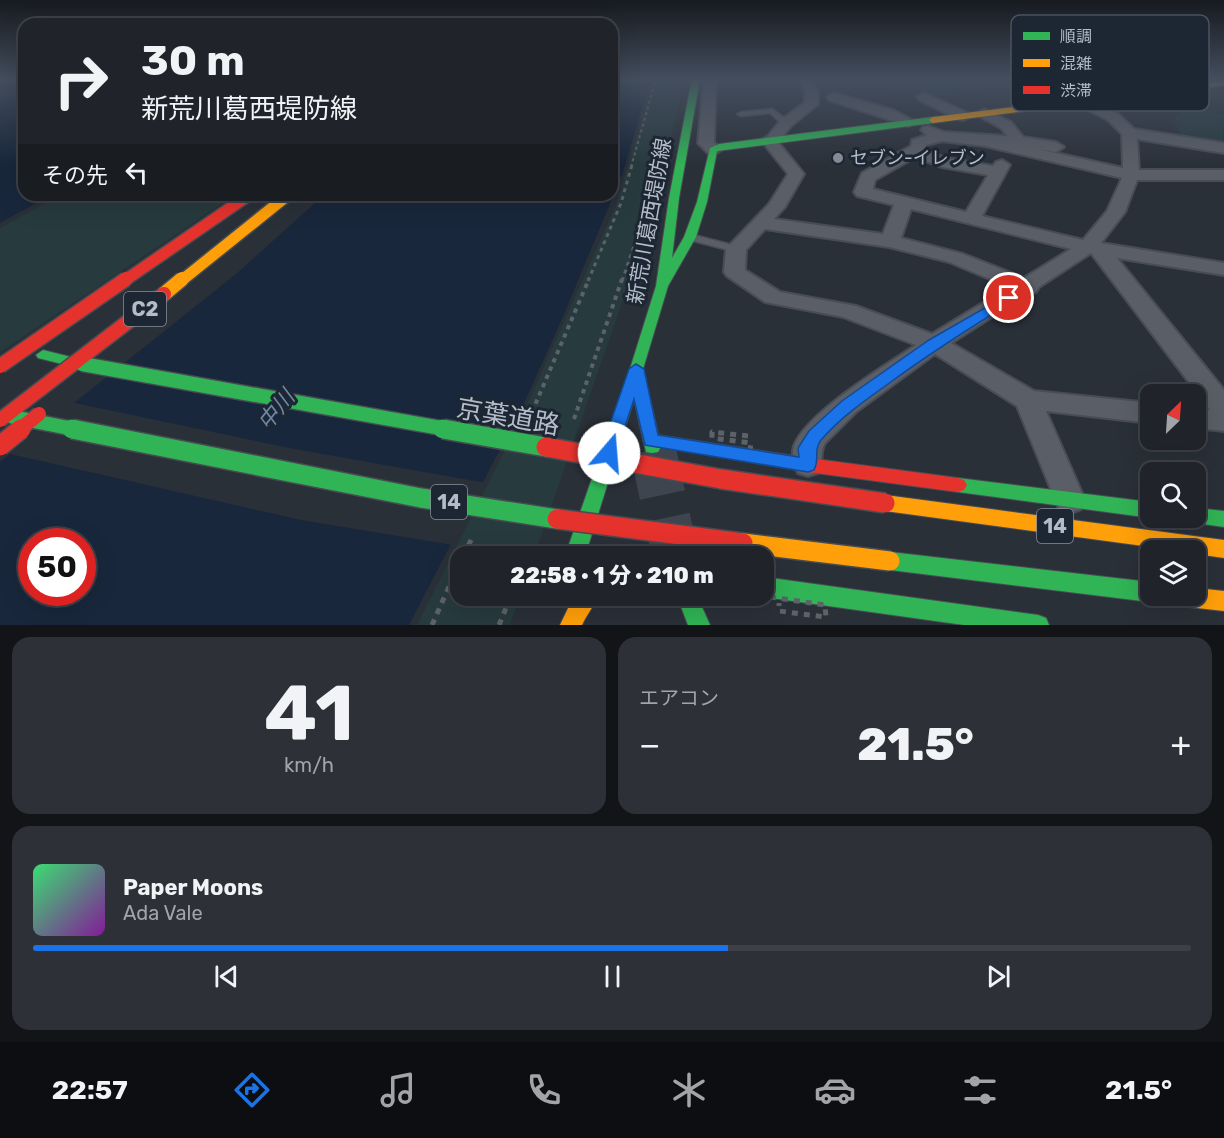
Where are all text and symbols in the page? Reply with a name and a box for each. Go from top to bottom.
legend [1011,15,1209,111]
text: 順調 [1060,27,1092,46]
text: 30 m [141,36,245,86]
icon: right [42,42,120,120]
text: 混雑 [1060,54,1092,73]
text: 渋滞 [1060,81,1092,100]
text: 新荒川葛西堤防線 [141,93,357,125]
street label: 新荒川葛西堤防線 [622,136,676,306]
place label: セブン-イレブン [850,147,985,169]
marker: セブン-イレブン [831,151,845,165]
icon: left [120,156,153,189]
text: その先 [42,162,108,189]
pin [983,272,1034,323]
icon: arrive [992,281,1025,314]
road number: C2 [124,292,166,326]
water label: 中川 [252,383,302,436]
north arrow [1140,384,1206,450]
map controls [1140,384,1206,606]
street label: 京葉道路 [454,393,562,441]
position arrow [577,421,641,485]
button: search [1140,462,1206,528]
road number: 14 [431,485,467,519]
road number: 14 [1037,509,1073,543]
speed limit sign: 50 [18,528,96,606]
button: layers [1140,540,1206,606]
text: 22:58 · 1 分 · 210 m [510,562,714,589]
text: 41 [264,667,354,760]
text: エアコン [639,686,719,710]
text: 21.5° [857,718,974,771]
text: − [639,725,660,764]
text: + [1170,725,1191,764]
text: km/h [284,753,334,777]
text: Paper Moons [123,874,263,901]
text: Ada Vale [123,901,203,925]
icon: previous [210,960,243,993]
icon: pause [596,960,629,993]
icon: next [982,960,1015,993]
icon: directions [231,1069,273,1111]
icon: music [377,1069,419,1111]
icon: phone [523,1069,565,1111]
icon: climate [668,1069,710,1111]
icon: car [814,1069,856,1111]
icon: filters [959,1069,1001,1111]
text: 22:57 [52,1074,128,1106]
text: 21.5° [1105,1074,1172,1106]

